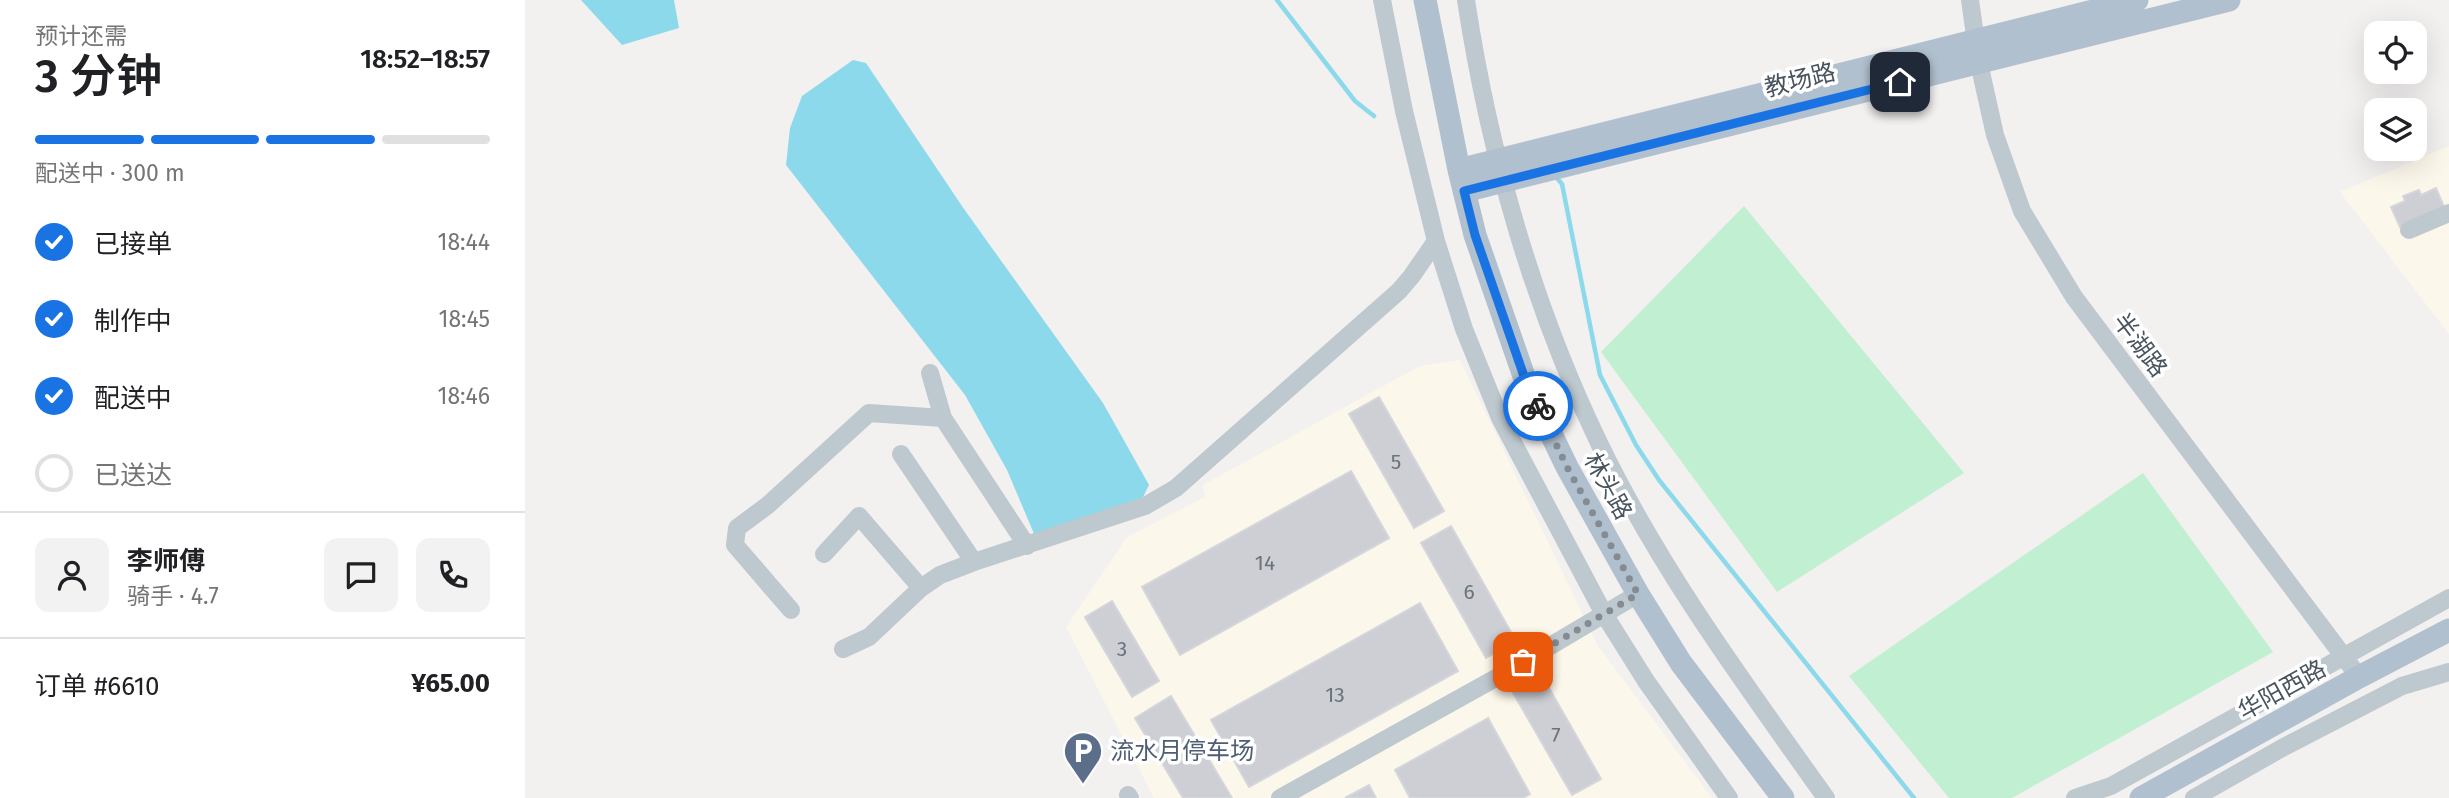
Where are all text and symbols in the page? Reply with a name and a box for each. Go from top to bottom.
map controls [2364,21,2427,161]
button: locate [2364,21,2427,84]
text: 预计还需 [35,22,127,50]
text: 18:52–18:57 [360,44,490,75]
text: 3 分钟 [35,49,162,104]
pin [1870,52,1930,112]
street label: 教场路 [1762,58,1838,102]
icon: home [1881,63,1919,101]
button: layers [2364,98,2427,161]
text: 配送中 · 300 m [35,159,185,187]
icon: check [35,223,73,261]
text: 18:44 [437,228,490,256]
text: 已接单 [94,229,172,260]
icon: check [35,300,73,338]
text: 18:45 [438,305,490,333]
text: 制作中 [94,306,172,337]
street label: 半湖路 [2107,308,2173,382]
courier [1503,371,1573,441]
icon: check [35,377,73,415]
text: 18:46 [437,382,490,410]
text: 配送中 [94,383,172,414]
icon: bike [1519,387,1557,425]
street label: 林头路 [1578,448,1638,524]
house number: 5 [1391,449,1401,475]
text: 已送达 [94,460,172,491]
button: person [35,538,109,612]
button: chat [324,538,398,612]
button: phone [416,538,490,612]
text: 李师傅 [127,546,205,577]
house number: 14 [1255,550,1275,576]
house number: 6 [1463,579,1475,605]
text: 骑手 · 4.7 [127,582,219,610]
pin [1493,632,1553,692]
house number: 3 [1117,636,1127,662]
icon: bag [1504,643,1542,681]
street label: 华阳西路 [2233,654,2331,726]
text: ¥65.00 [411,668,490,699]
text: 订单 #6610 [35,671,160,702]
house number: 13 [1325,682,1345,708]
house number: 7 [1551,722,1561,748]
parking icon: 流水月停车场 [1062,730,1104,785]
place label: 流水月停车场 [1110,737,1254,765]

